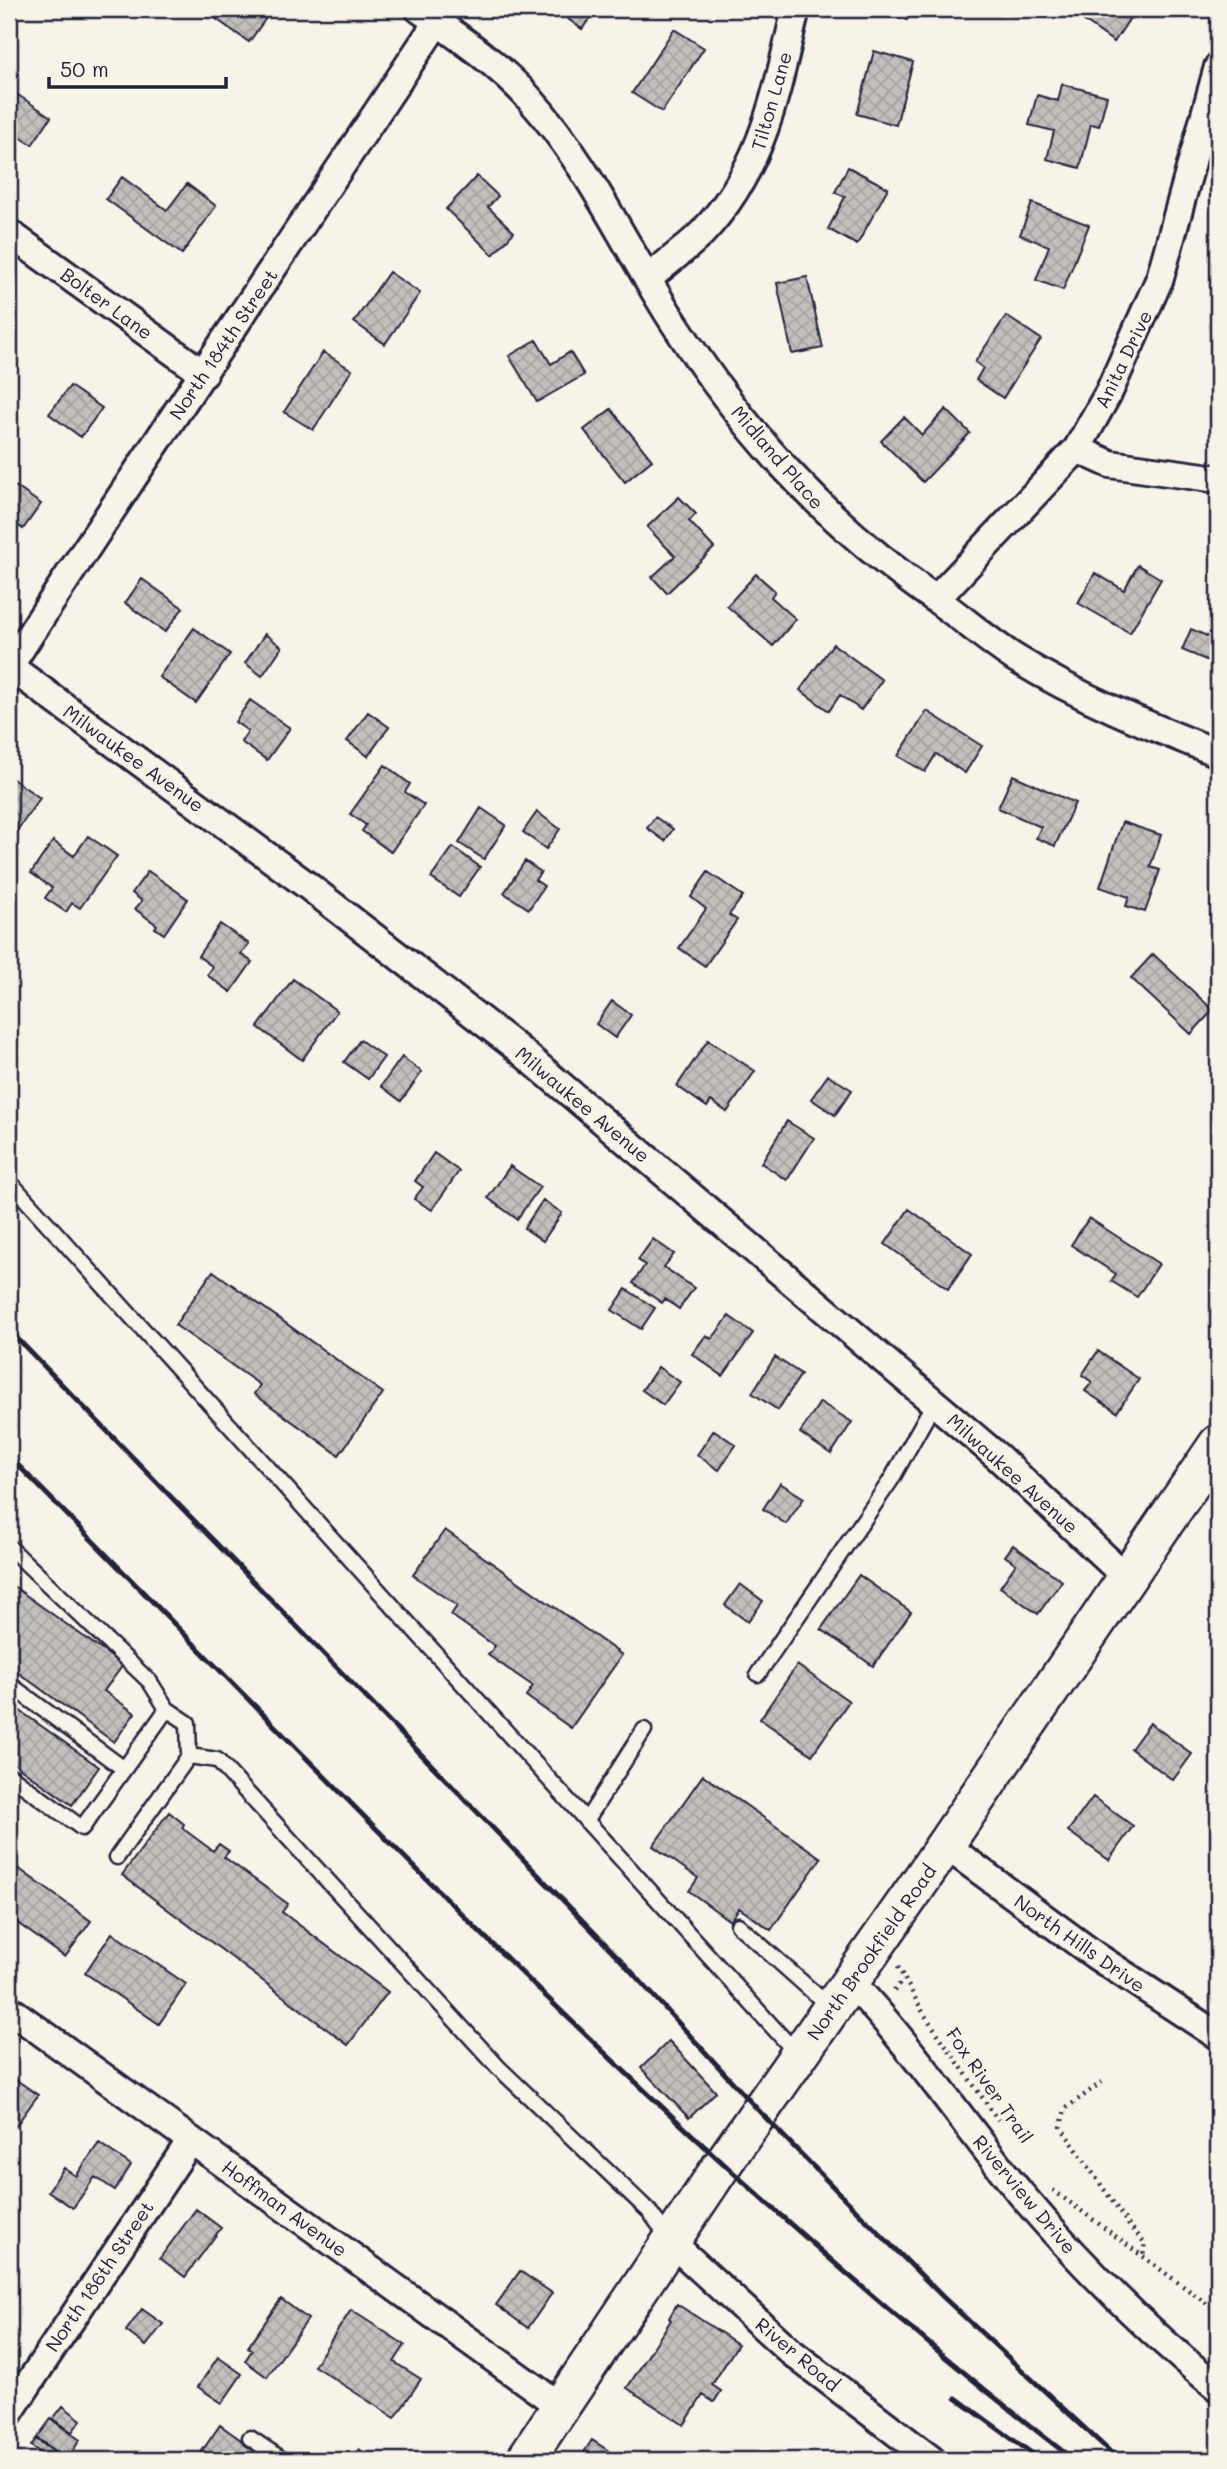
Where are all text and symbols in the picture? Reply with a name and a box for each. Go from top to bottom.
scale bar [49,46,226,90]
street label: Tilton Lane [745,49,797,153]
text: 50 m [60,55,109,82]
street label: Bolter Lane [56,261,158,345]
street label: North 184th Street [163,264,283,424]
street label: Anita Drive [1089,306,1157,412]
street label: Midland Place [726,400,830,514]
street label: Milwaukee Avenue [59,698,209,818]
street label: Milwaukee Avenue [511,1040,655,1168]
street label: Milwaukee Avenue [942,1407,1084,1539]
street label: North Brookfield Road [801,1859,941,2045]
street label: North Hills Drive [1010,1888,1150,1998]
street label: Fox River Trail [941,2022,1039,2148]
street label: Riverview Drive [968,2129,1082,2259]
street label: Hoffman Avenue [217,2154,353,2262]
street label: North 186th Street [39,2196,159,2356]
street label: River Road [751,2311,845,2397]

